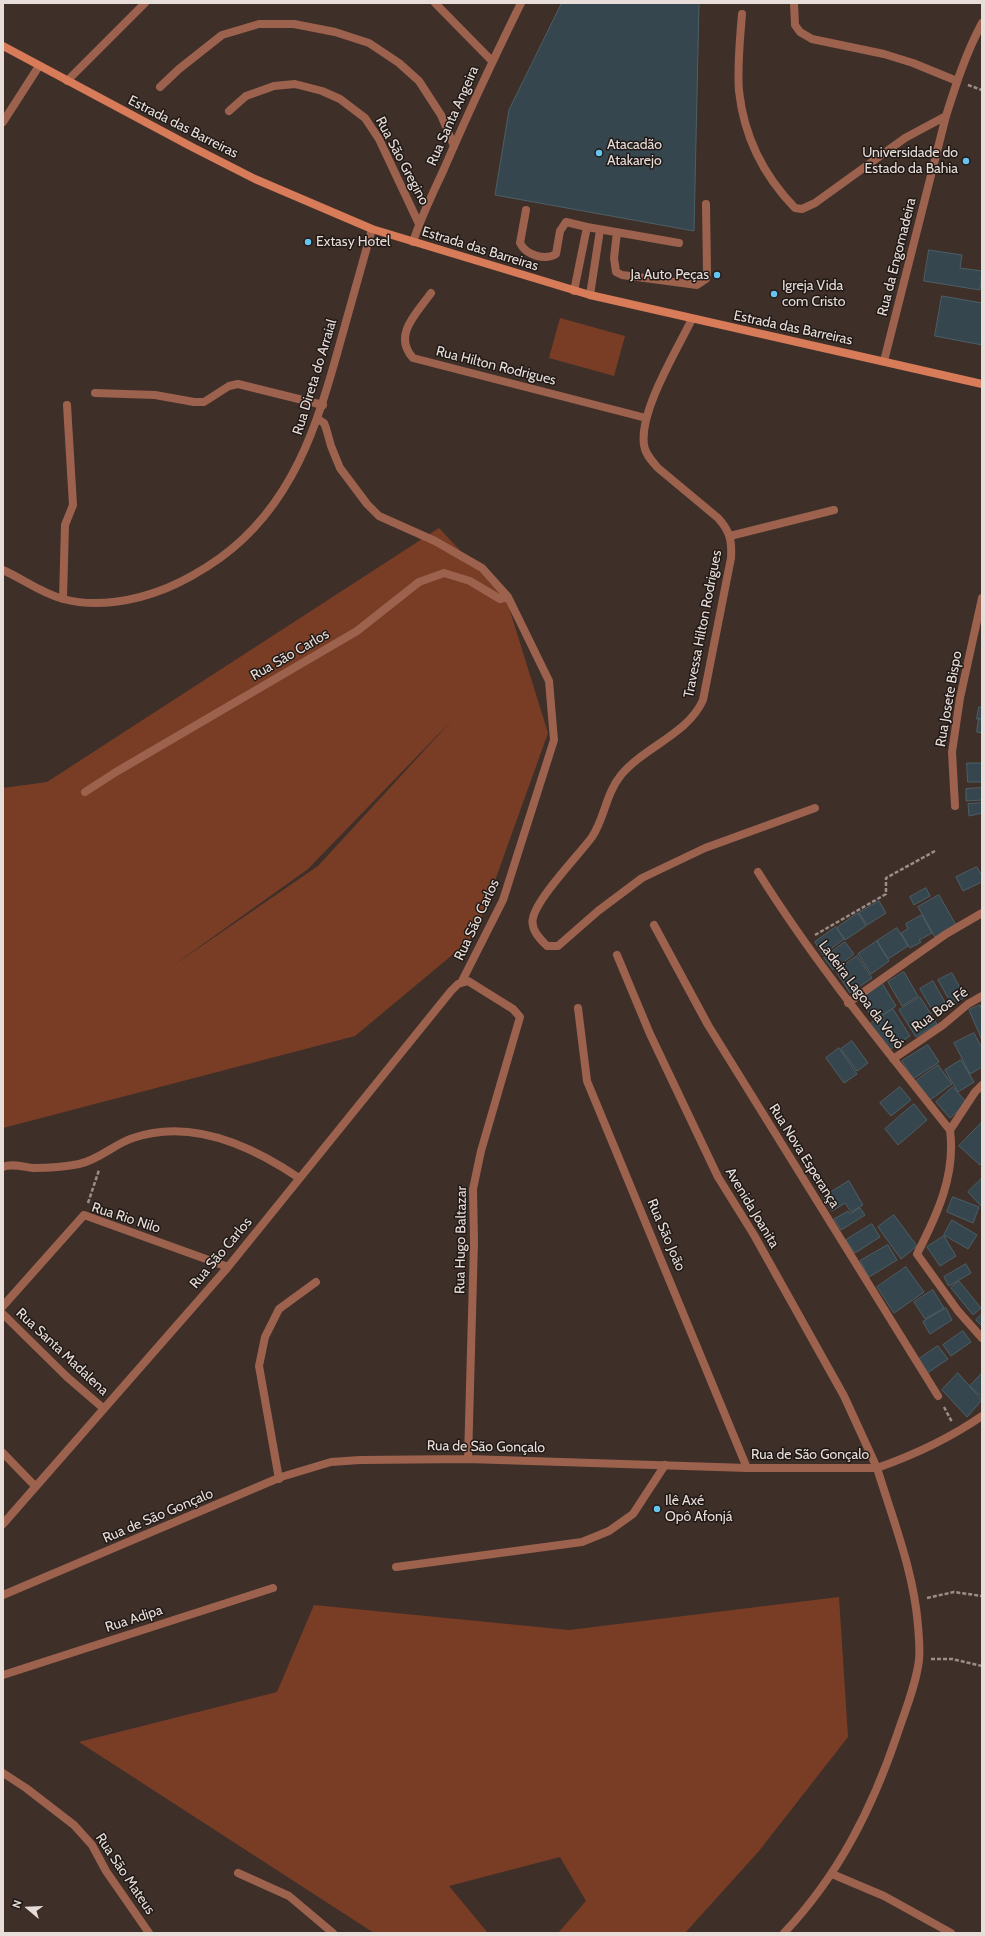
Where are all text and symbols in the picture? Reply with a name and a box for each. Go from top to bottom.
street label: Rua Santa Angeira [424,64,482,168]
street label: Estrada das Barreiras [125,92,241,162]
street label: Rua São Gregino [372,114,432,208]
place label: Atacadão Atakarejo [607,137,662,170]
place label: Universidade do Estado da Bahia [862,145,958,178]
marker: Atacadão Atakarejo [594,148,604,158]
marker: Universidade do Estado da Bahia [961,156,971,166]
street label: Rua da Engomadeira [874,196,920,318]
street label: Estrada das Barreiras [420,223,540,275]
place label: Extasy Hotel [316,234,390,250]
marker: Extasy Hotel [303,237,313,247]
place label: Ja Auto Peças [631,267,709,283]
marker: Ja Auto Peças [712,270,722,280]
place label: Igreja Vida com Cristo [782,278,845,310]
marker: Igreja Vida com Cristo [769,289,779,299]
street label: Estrada das Barreiras [732,307,854,349]
street label: Rua Direta do Arraial [289,317,341,437]
street label: Rua Hilton Rodrigues [434,343,558,389]
street label: Travessa Hilton Rodrigues [680,549,726,699]
street label: Rua São Carlos [248,626,332,684]
street label: Rua Josete Bispo [932,650,966,748]
street label: Rua São Carlos [451,877,503,963]
street label: Ladeira Lagoa da Vovó [815,937,907,1053]
street label: Rua Boa Fé [909,984,971,1036]
street label: Rua Nova Esperança [765,1101,843,1211]
street label: Avenida Joanita [721,1165,783,1251]
street label: Rua Hugo Baltazar [452,1186,470,1294]
street label: Rua São João [643,1196,689,1274]
street label: Rua Rio Nilo [90,1199,162,1237]
street label: Rua São Carlos [186,1214,256,1292]
street label: Rua Santa Madalena [12,1305,112,1399]
street label: Rua de São Gonçalo [427,1438,545,1456]
street label: Rua de São Gonçalo [751,1447,869,1463]
street label: Rua de São Gonçalo [100,1485,216,1547]
place label: Ilê Axé Opô Afonjá [665,1493,732,1526]
marker: Ilê Axé Opô Afonjá [652,1504,662,1514]
street label: Rua Adipa [103,1602,165,1636]
street label: Rua São Mateus [92,1830,158,1918]
north arrow [8,1888,48,1928]
text: N [9,1898,25,1910]

